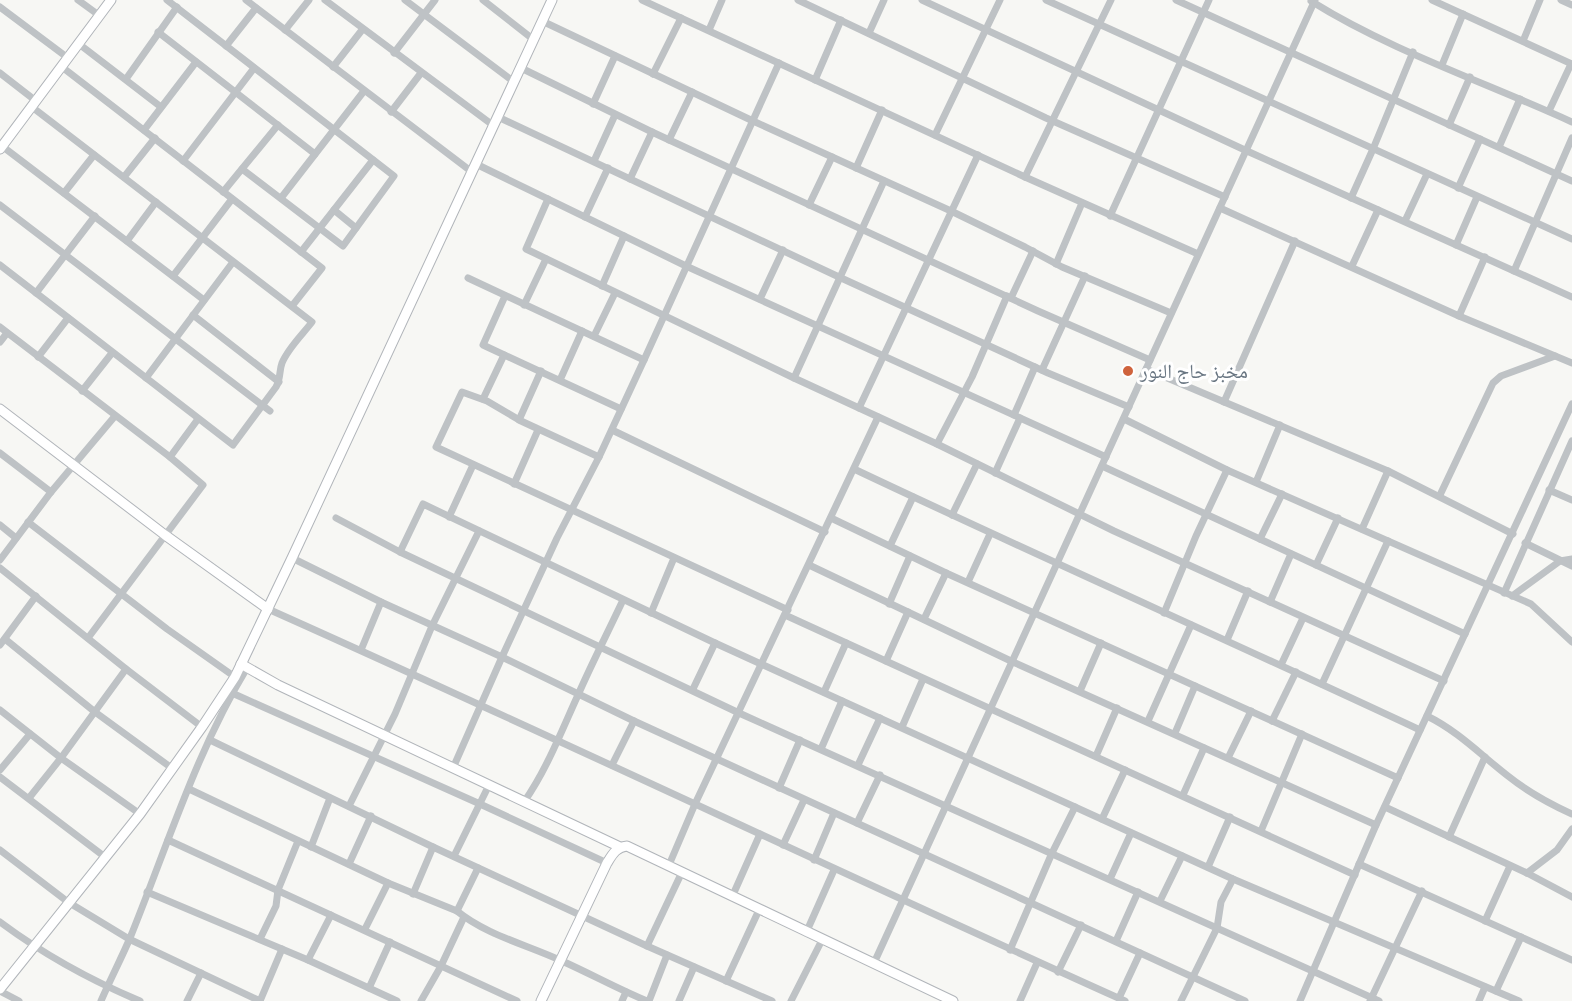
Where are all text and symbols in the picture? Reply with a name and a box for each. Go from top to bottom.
place label: مخبز حاج النور [1139,359,1248,384]
marker: مخبز حاج النور [1121,364,1135,378]

